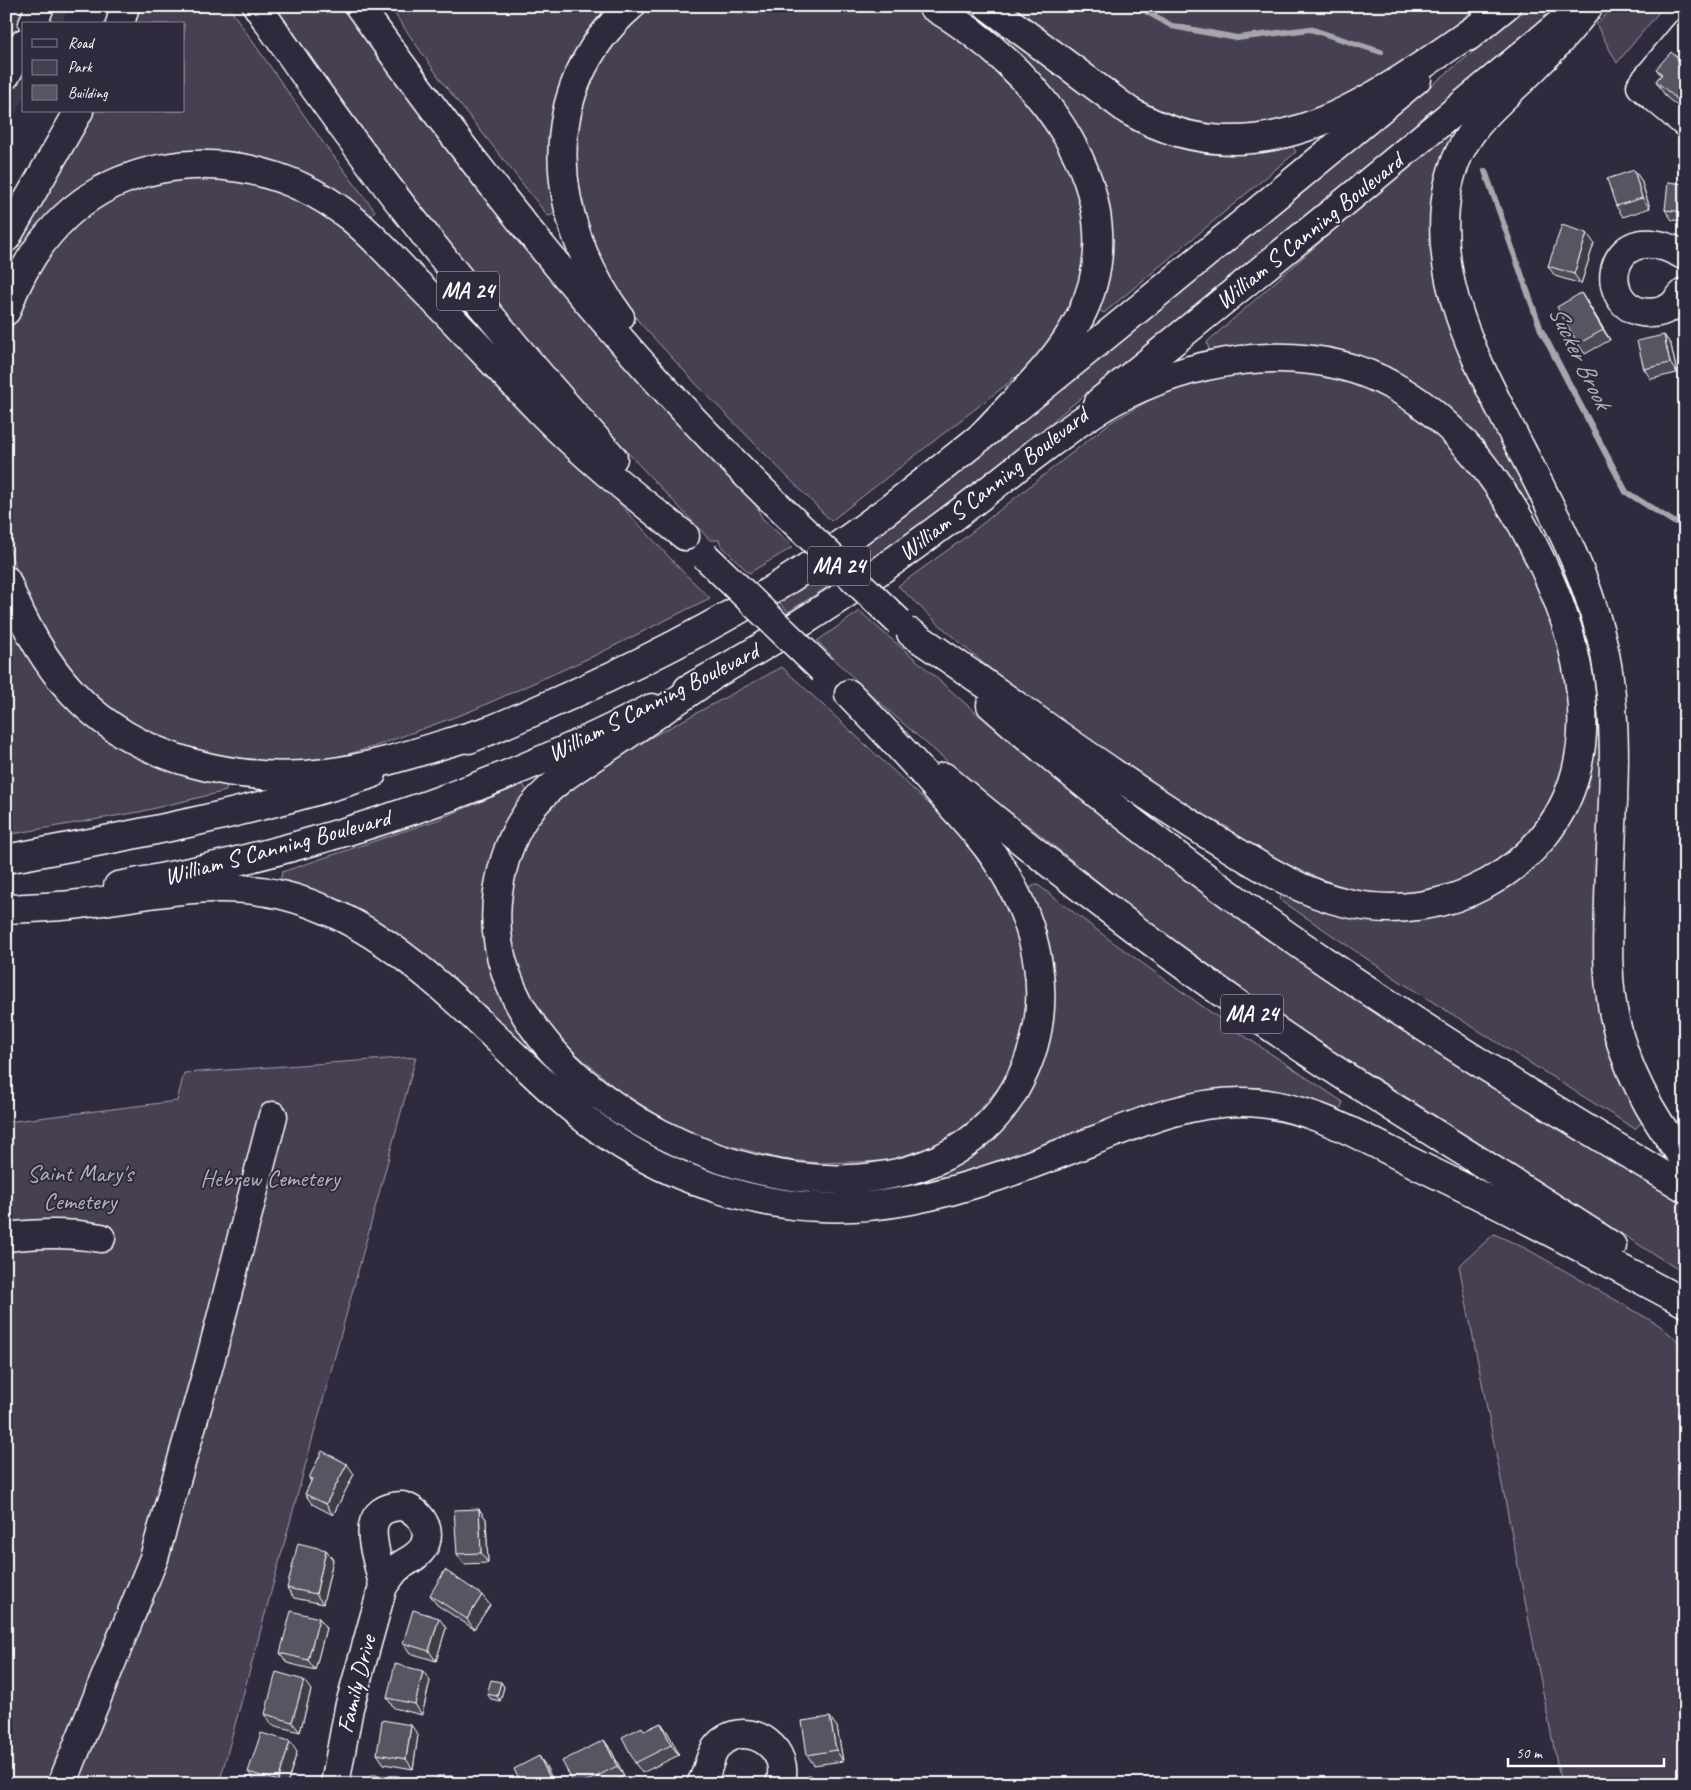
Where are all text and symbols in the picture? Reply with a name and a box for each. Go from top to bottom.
legend [22,22,185,112]
text: Road [68,34,95,53]
text: Park [68,58,93,77]
text: Building [68,84,108,103]
street label: William S Canning Boulevard [1209,144,1412,316]
road number: MA 24 [437,272,499,310]
water label: Sucker Brook [1541,300,1620,417]
street label: William S Canning Boulevard [892,398,1097,567]
road number: MA 24 [808,546,870,586]
street label: William S Canning Boulevard [543,634,767,768]
street label: William S Canning Boulevard [161,802,397,892]
road number: MA 24 [1221,994,1283,1034]
park label: Saint Mary's Cemetery [27,1158,136,1216]
park label: Hebrew Cemetery [200,1163,341,1193]
street label: Family Drive [329,1630,383,1736]
scale bar [1508,1735,1665,1767]
text: 50 m [1516,1744,1543,1763]

